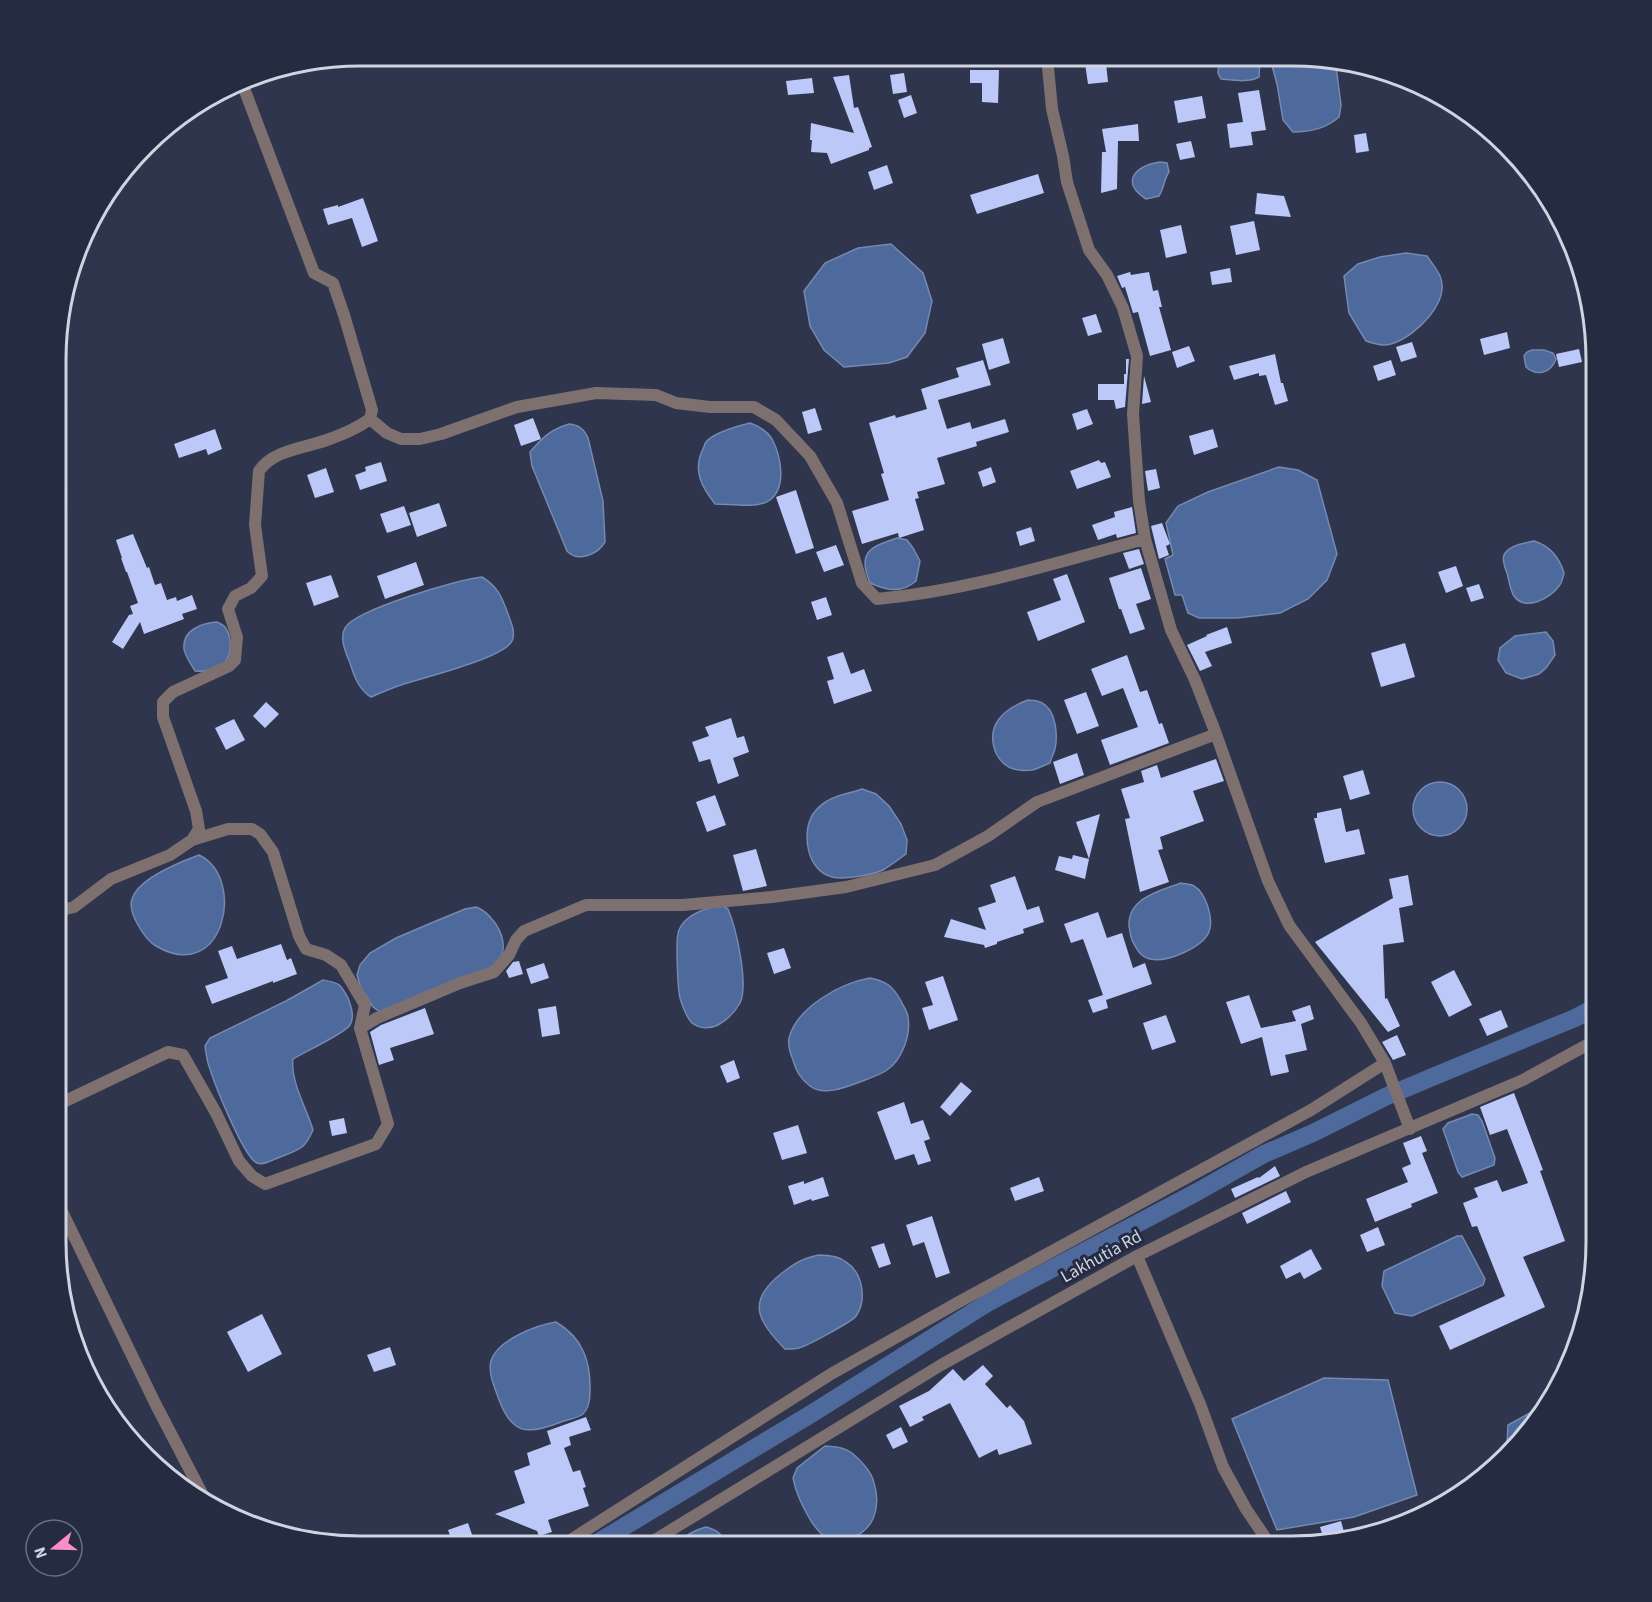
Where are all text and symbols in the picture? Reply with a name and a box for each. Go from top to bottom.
street label: Lakhutia Rd [1056,1224,1146,1289]
north arrow [24,1518,84,1578]
text: N [29,1544,53,1561]

